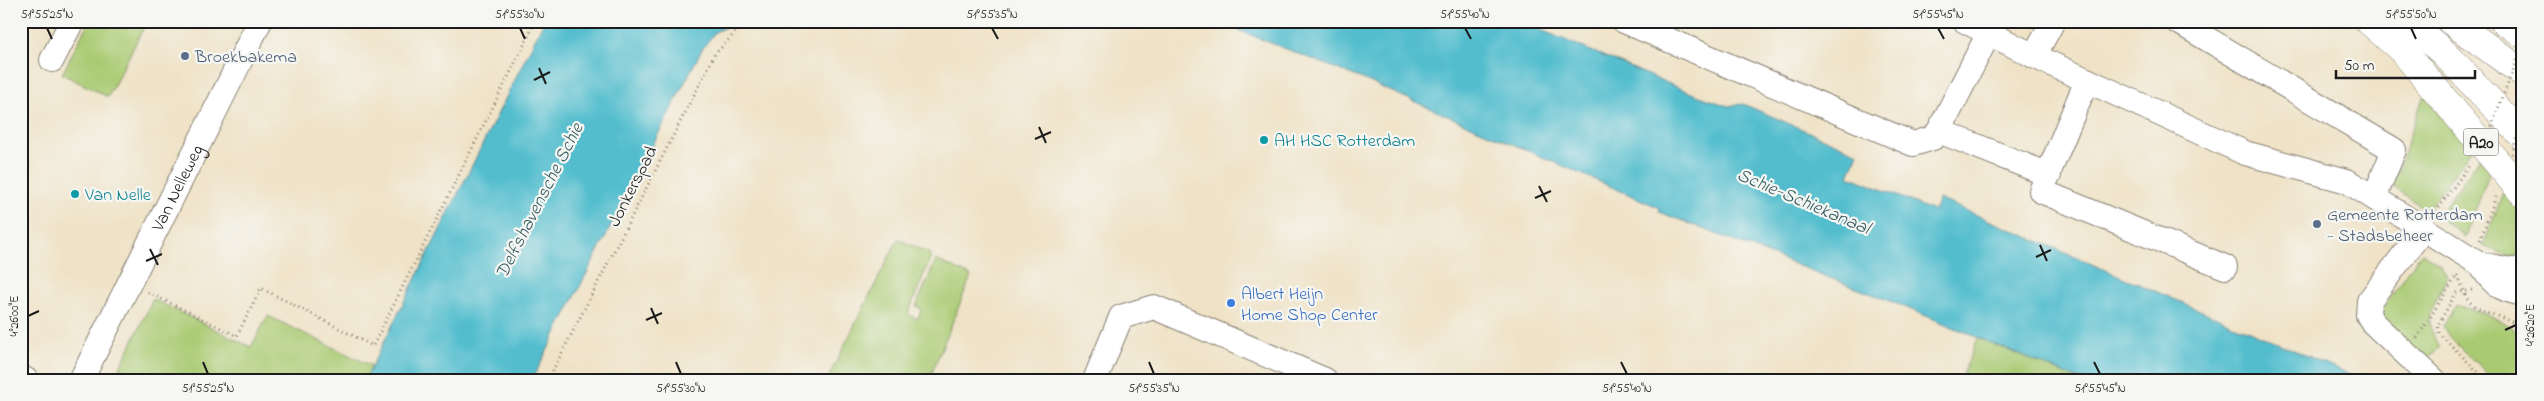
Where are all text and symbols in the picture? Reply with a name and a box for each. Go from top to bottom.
text: 51°55'25"N [21,6,73,24]
text: 51°55'30"N [495,6,545,24]
text: 51°55'35"N [966,6,1018,24]
text: 51°55'40"N [1440,6,1490,24]
text: 51°55'45"N [1912,6,1964,24]
text: 51°55'50"N [2385,6,2437,24]
place label: Broekbakema [194,45,297,71]
scale bar [2336,48,2475,80]
marker: Broekbakema [179,50,191,62]
text: 50 m [2344,55,2375,77]
water label: Delfshavensche Schie [489,117,592,284]
road number: A20 [2464,128,2498,156]
place label: AH HSC Rotterdam [1274,129,1415,155]
marker: AH HSC Rotterdam [1258,134,1270,146]
street label: Van Nelleweg [146,141,212,237]
street label: Jonkerspad [602,142,665,232]
water label: Schie-Schiekanaal [1732,162,1876,244]
place label: Van Nelle [84,183,152,209]
marker: Van Nelle [69,188,81,200]
place label: Gemeente Rotterdam - Stadsbeheer [2327,203,2483,250]
marker: Gemeente Rotterdam - Stadsbeheer [2311,218,2323,230]
place label: Albert Heijn Home Shop Center [1241,282,1378,329]
text: 4°26'00"E [6,295,24,337]
marker: Albert Heijn Home Shop Center [1225,297,1237,309]
text: 4°26'20"E [2522,304,2540,346]
text: 51°55'25"N [182,380,234,398]
text: 51°55'30"N [656,380,706,398]
text: 51°55'35"N [1128,380,1180,398]
text: 51°55'40"N [1602,380,1652,398]
text: 51°55'45"N [2074,380,2126,398]

